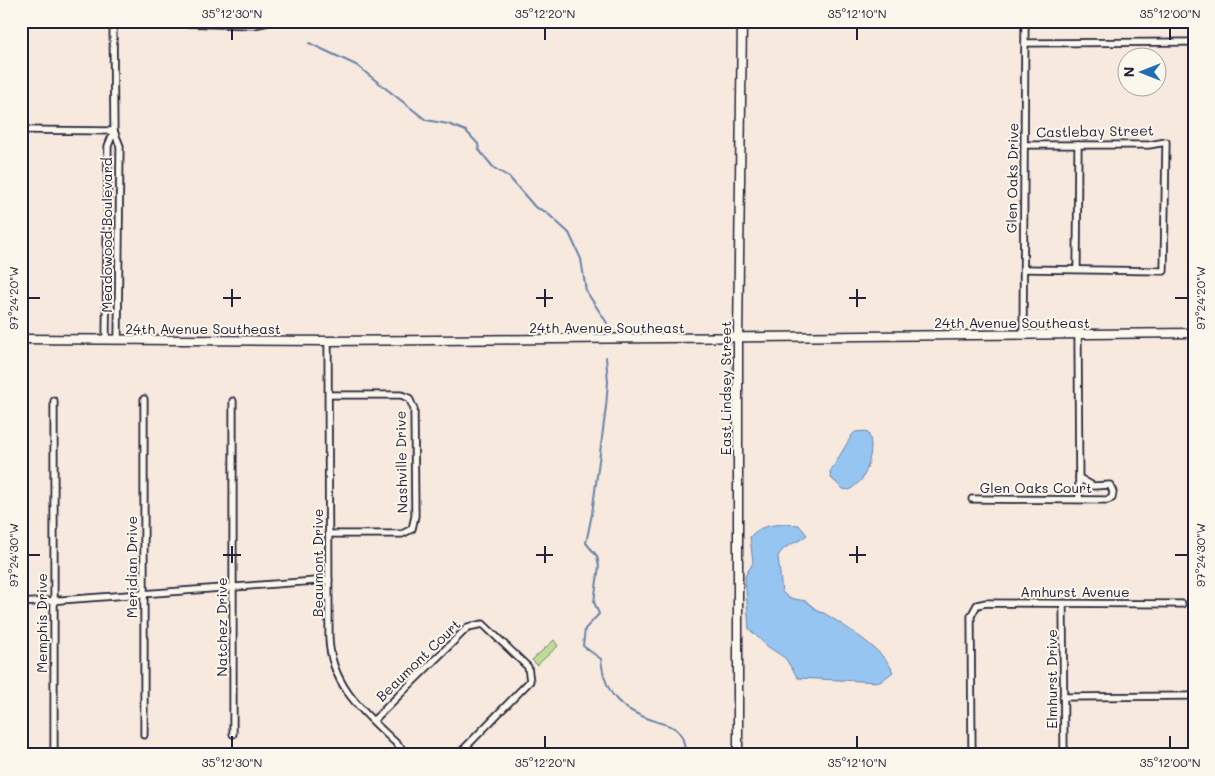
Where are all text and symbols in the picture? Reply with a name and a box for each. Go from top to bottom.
text: 35°12'30"N [202,5,262,21]
text: 35°12'20"N [515,5,575,21]
text: 35°12'10"N [827,5,887,21]
text: 35°12'00"N [1139,5,1201,21]
north arrow [1118,48,1168,98]
text: N [1119,67,1138,77]
street label: Castlebay Street [1036,120,1154,142]
street label: Glen Oaks Drive [1002,123,1022,233]
street label: Meadowood Boulevard [97,157,116,313]
text: 97°24'20"W [5,266,21,330]
text: 97°24'20"W [1192,266,1208,330]
street label: 24th Avenue Southeast [934,313,1090,332]
street label: 24th Avenue Southeast [529,318,685,337]
street label: 24th Avenue Southeast [125,319,281,338]
street label: East Lindsey Street [716,321,735,455]
street label: Nashville Drive [391,411,411,513]
street label: Glen Oaks Court [980,478,1092,497]
street label: Beaumont Drive [308,509,327,617]
street label: Meridian Drive [122,516,141,618]
text: 97°24'30"W [5,523,21,587]
text: 97°24'30"W [1192,523,1208,587]
street label: Memphis Drive [32,573,51,673]
street label: Natchez Drive [212,577,231,677]
street label: Amhurst Avenue [1020,582,1130,601]
street label: Beaumont Court [372,615,464,705]
street label: Elmhurst Drive [1042,629,1061,729]
text: 35°12'30"N [202,754,262,770]
text: 35°12'20"N [515,754,575,770]
text: 35°12'10"N [827,754,887,770]
text: 35°12'00"N [1139,754,1201,770]

